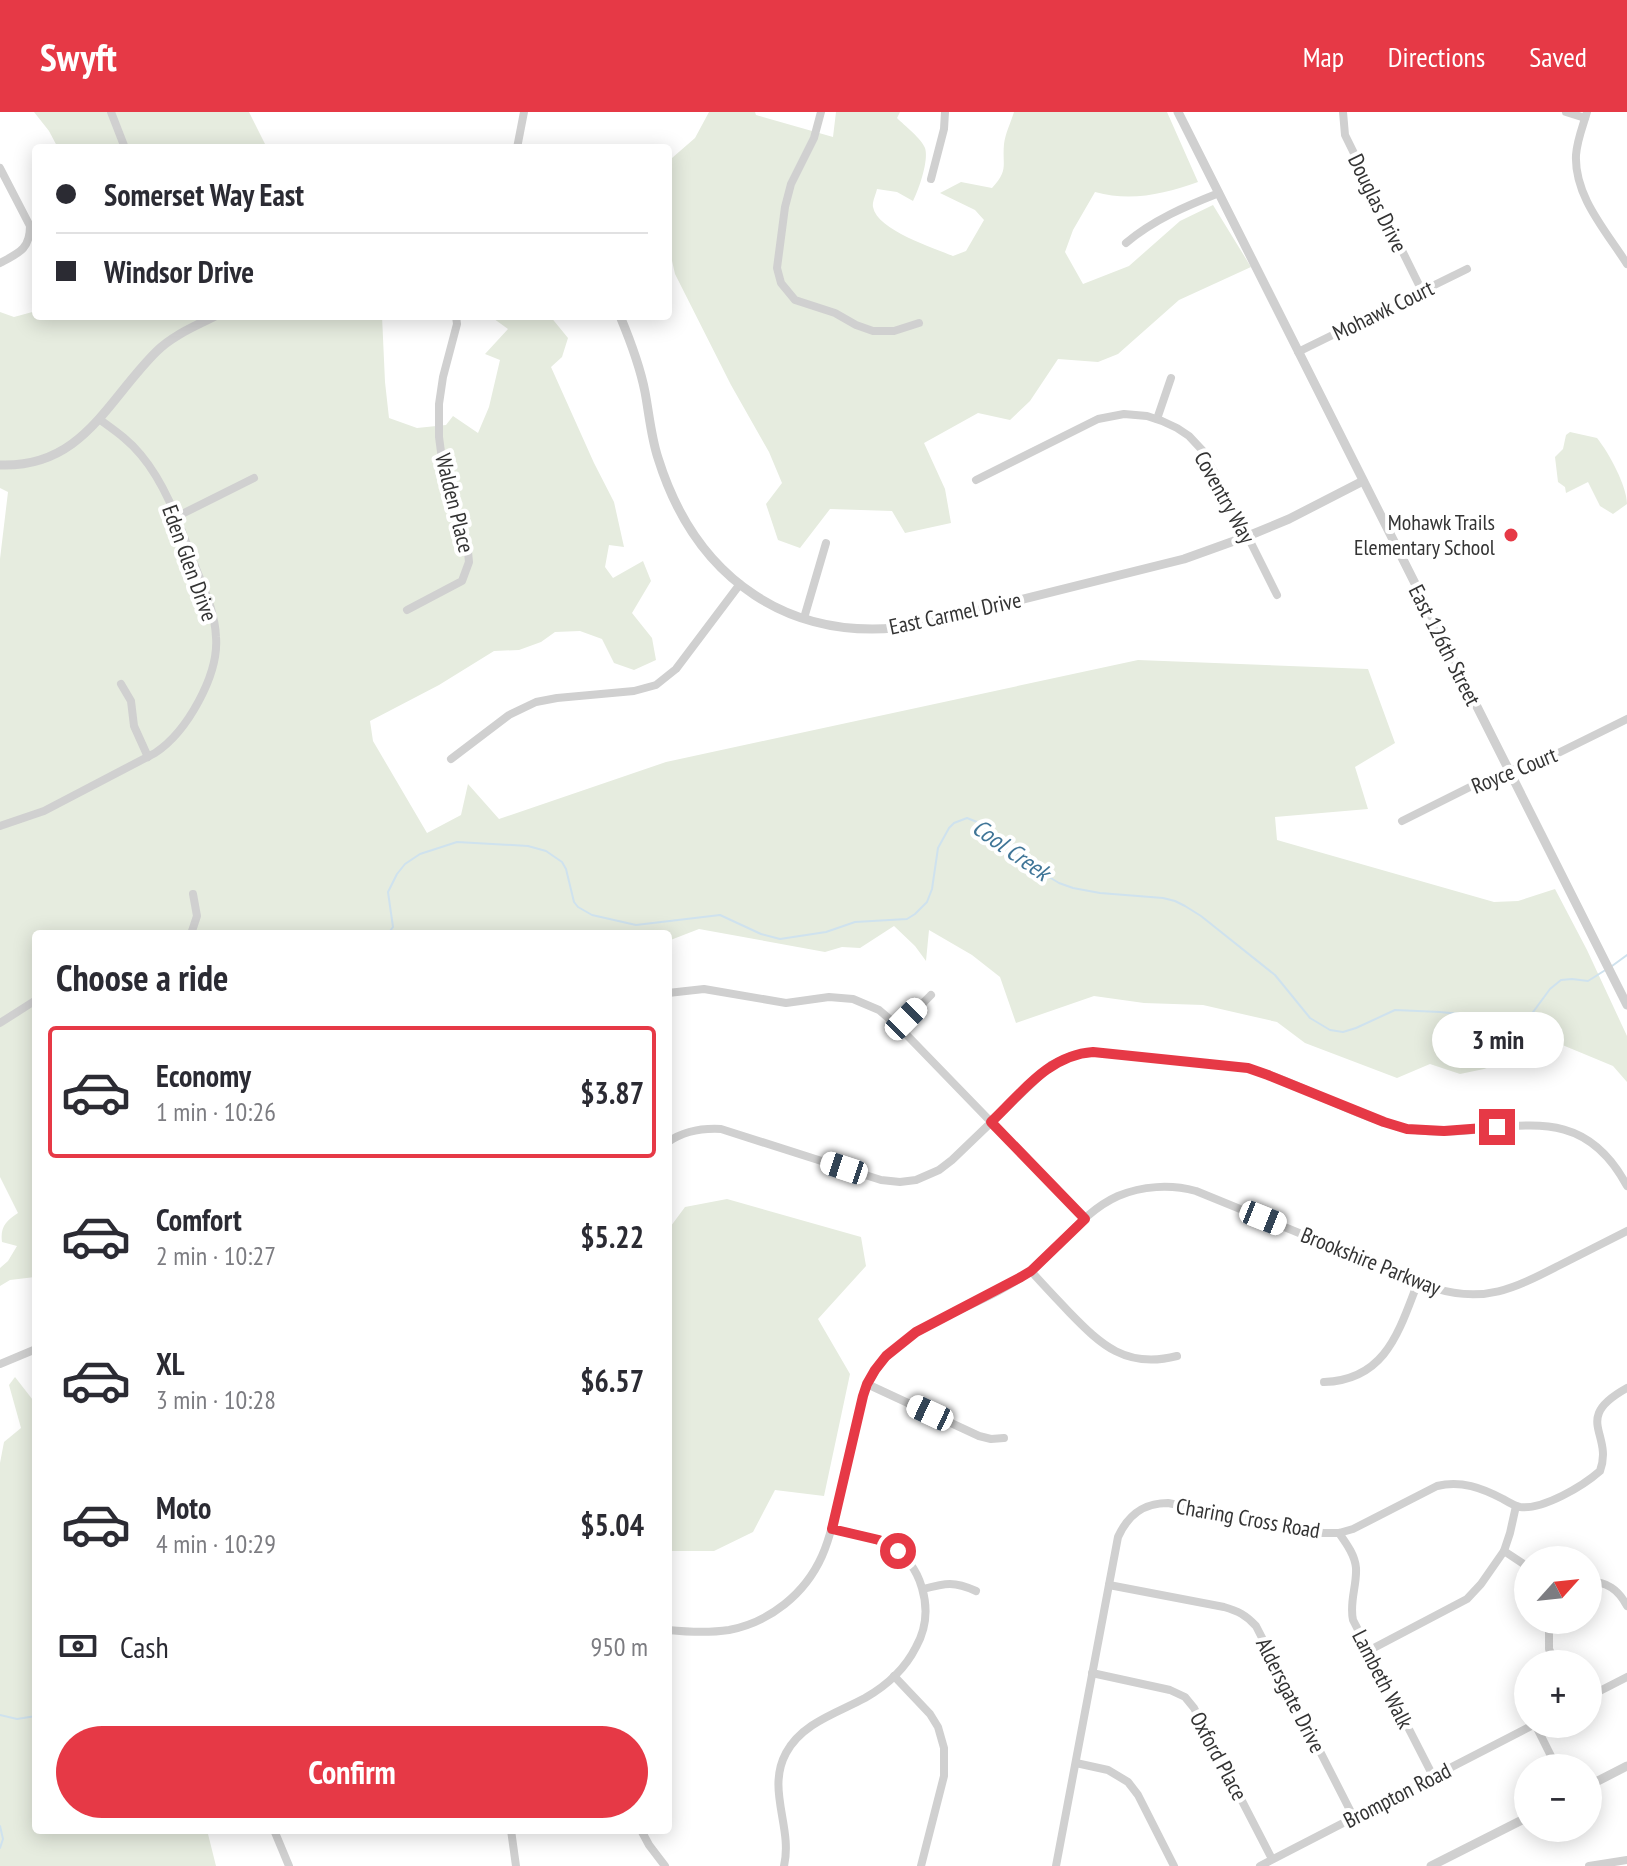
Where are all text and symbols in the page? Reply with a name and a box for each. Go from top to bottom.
text: Swyft [40,32,117,81]
text: Map [1303,38,1344,75]
text: Directions [1388,38,1485,75]
text: Saved [1529,38,1587,75]
street label: Douglas Drive [1342,149,1414,257]
text: Somerset Way East [104,175,304,214]
text: Windsor Drive [104,252,254,291]
street label: Mohawk Court [1328,274,1438,346]
street label: Coventry Way [1188,446,1262,549]
street label: Walden Place [429,450,481,556]
street label: Eden Glen Drive [156,501,224,625]
place label: Mohawk Trails Elementary School [1354,508,1496,561]
marker: Mohawk Trails Elementary School [1502,526,1520,544]
street label: East 126th Street [1403,580,1487,710]
street label: East Carmel Drive [886,585,1024,641]
street label: Royce Court [1467,740,1561,800]
water label: Cool Creek [966,812,1058,889]
text: Choose a ride [56,954,228,1001]
car [881,994,931,1044]
callout: 3 min [1431,1011,1563,1067]
text: 3 min [1472,1023,1524,1056]
icon: car [60,1056,132,1128]
text: Economy [156,1056,251,1095]
text: $3.87 [580,1073,644,1112]
text: 1 min · 10:26 [156,1095,276,1128]
route end [1479,1109,1515,1145]
car [817,1149,871,1187]
car [1236,1198,1290,1238]
icon: car [60,1200,132,1272]
text: Comfort [156,1200,242,1239]
text: $5.22 [580,1217,644,1256]
street label: Brookshire Parkway [1297,1220,1446,1302]
text: 2 min · 10:27 [156,1239,276,1272]
icon: car [60,1344,132,1416]
text: XL [156,1344,185,1383]
text: $6.57 [580,1361,644,1400]
text: 3 min · 10:28 [156,1383,276,1416]
car [903,1392,957,1434]
icon: car [60,1488,132,1560]
text: Moto [156,1488,211,1527]
street label: Charing Cross Road [1174,1492,1322,1544]
text: $5.04 [580,1505,644,1544]
text: 4 min · 10:29 [156,1527,276,1560]
route start [880,1533,916,1569]
north arrow [1514,1546,1602,1634]
map controls [1514,1546,1602,1842]
icon: cash [56,1624,100,1668]
street label: Lambeth Walk [1346,1625,1420,1733]
text: Cash [120,1627,169,1666]
text: 950 m [590,1630,648,1663]
street label: Aldersgate Drive [1250,1633,1332,1757]
button: + [1514,1650,1602,1738]
street label: Oxford Place [1184,1707,1254,1805]
button: Confirm [56,1726,648,1818]
button: − [1514,1754,1602,1842]
street label: Brompton Road [1339,1756,1455,1834]

